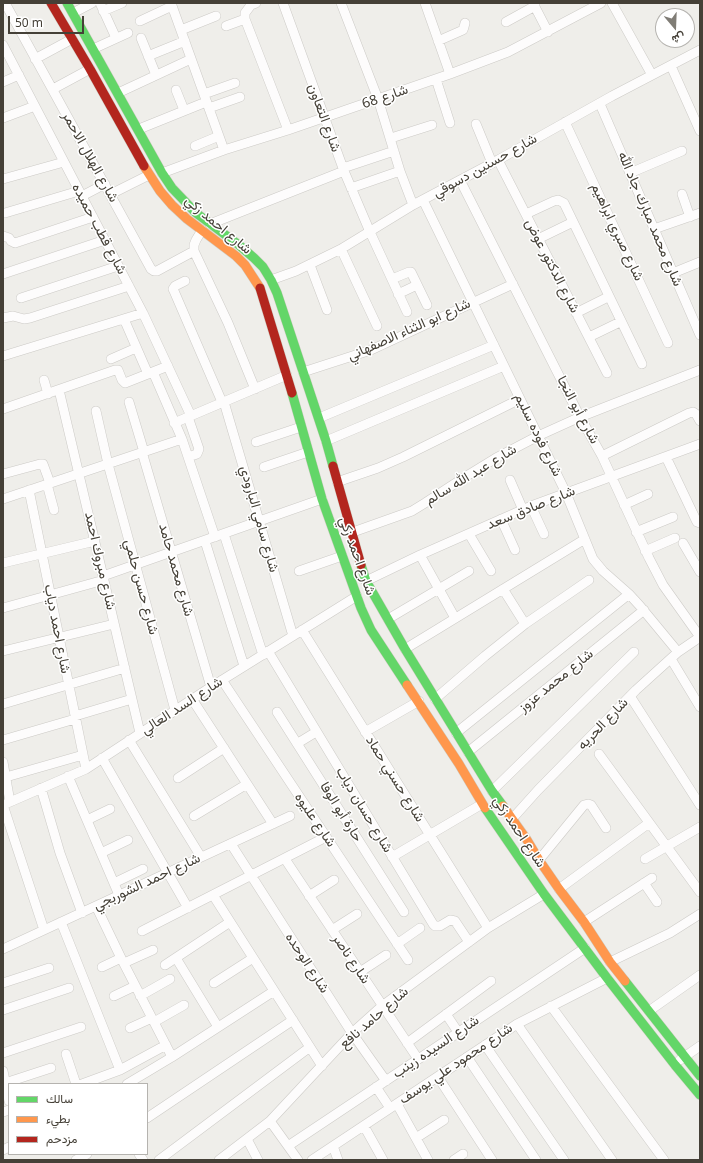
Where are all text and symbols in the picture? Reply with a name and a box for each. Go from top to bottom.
scale bar [10,8,86,34]
north arrow [655,8,695,48]
text: 50 m [15,14,43,31]
text: ش [670,30,687,48]
street label: شارع 68 [360,81,410,113]
street label: شارع التعاون [304,82,344,154]
street label: شارع الهلال الاحمر [58,109,122,205]
street label: شارع حسنين دسوقي [430,130,540,202]
street label: شارع محمد مبارك جاد الله [614,149,686,289]
street label: شارع صبري ابراهيم [587,180,647,284]
street label: شارع قطب حميده [68,181,130,277]
street label: شارع احمد زكي [181,192,255,258]
street label: شارع الدكتور عوض [521,216,583,316]
street label: شارع ابو الثناء الاصفهاني [345,295,473,365]
street label: شارع أبو النجا [553,373,603,447]
street label: شارع فوده سليم [511,391,565,479]
street label: شارع عبد الله سالم [422,441,520,509]
street label: شارع سامي البارودي [236,464,282,574]
street label: شارع صادق سعد [484,483,578,533]
street label: شارع مبروك احمد [81,511,119,611]
street label: شارع احمد زكي [335,514,379,598]
street label: شارع محمد حامد [155,522,197,618]
street label: شارع حسن حلمي [120,538,162,636]
street label: شارع احمد دياب [40,583,74,675]
street label: شارع محمد عزوز [515,646,597,716]
street label: شارع السد العالي [138,673,226,739]
street label: شارع الحريه [574,695,632,753]
street label: شارع حسني حماد [362,733,428,825]
street label: شارع حسان دياب [332,764,396,856]
street label: حارة أبو الوفا [316,779,366,845]
street label: شارع عليوه [291,790,339,850]
street label: شارع احمد زكي [489,793,549,871]
street label: شارع احمد الشوربجي [91,850,203,914]
street label: شارع الوحده [281,930,333,996]
street label: شارع ناصر [328,931,374,987]
street label: شارع حامد نافع [336,983,412,1053]
street label: شارع السيده زينب [390,1012,482,1082]
street label: شارع محمود علي يوسف [396,1020,516,1108]
legend [8,1083,148,1155]
text: سالك [46,1090,73,1107]
text: بطيء [46,1110,70,1127]
text: مزدحم [46,1130,77,1147]

